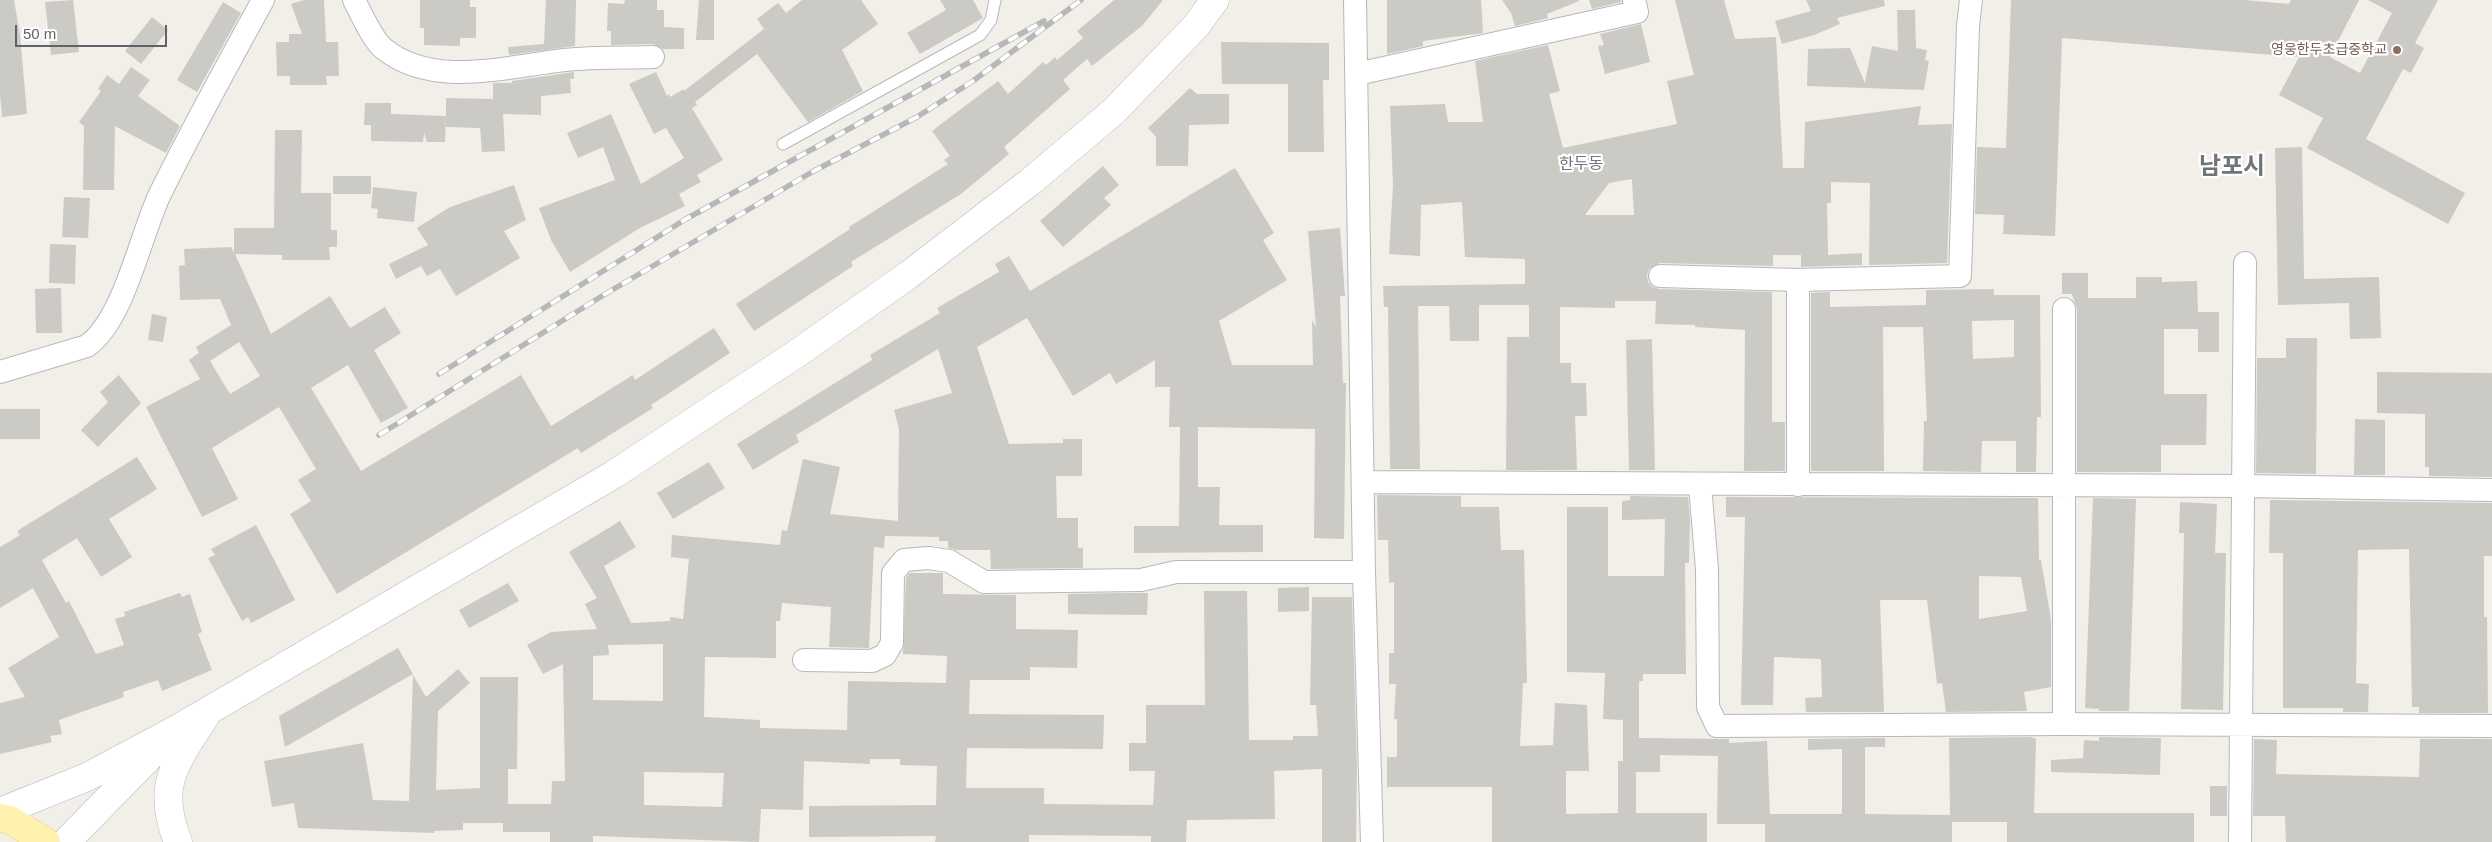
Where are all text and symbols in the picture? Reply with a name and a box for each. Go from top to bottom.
scale bar [18,15,170,47]
text: 50 m [23,25,56,42]
place label: 영웅한두초급중학교 [2271,42,2387,58]
marker: 영웅한두초급중학교 [2391,44,2403,56]
district label: 남포시 [2199,153,2265,181]
district label: 한두동 [1559,155,1603,175]

